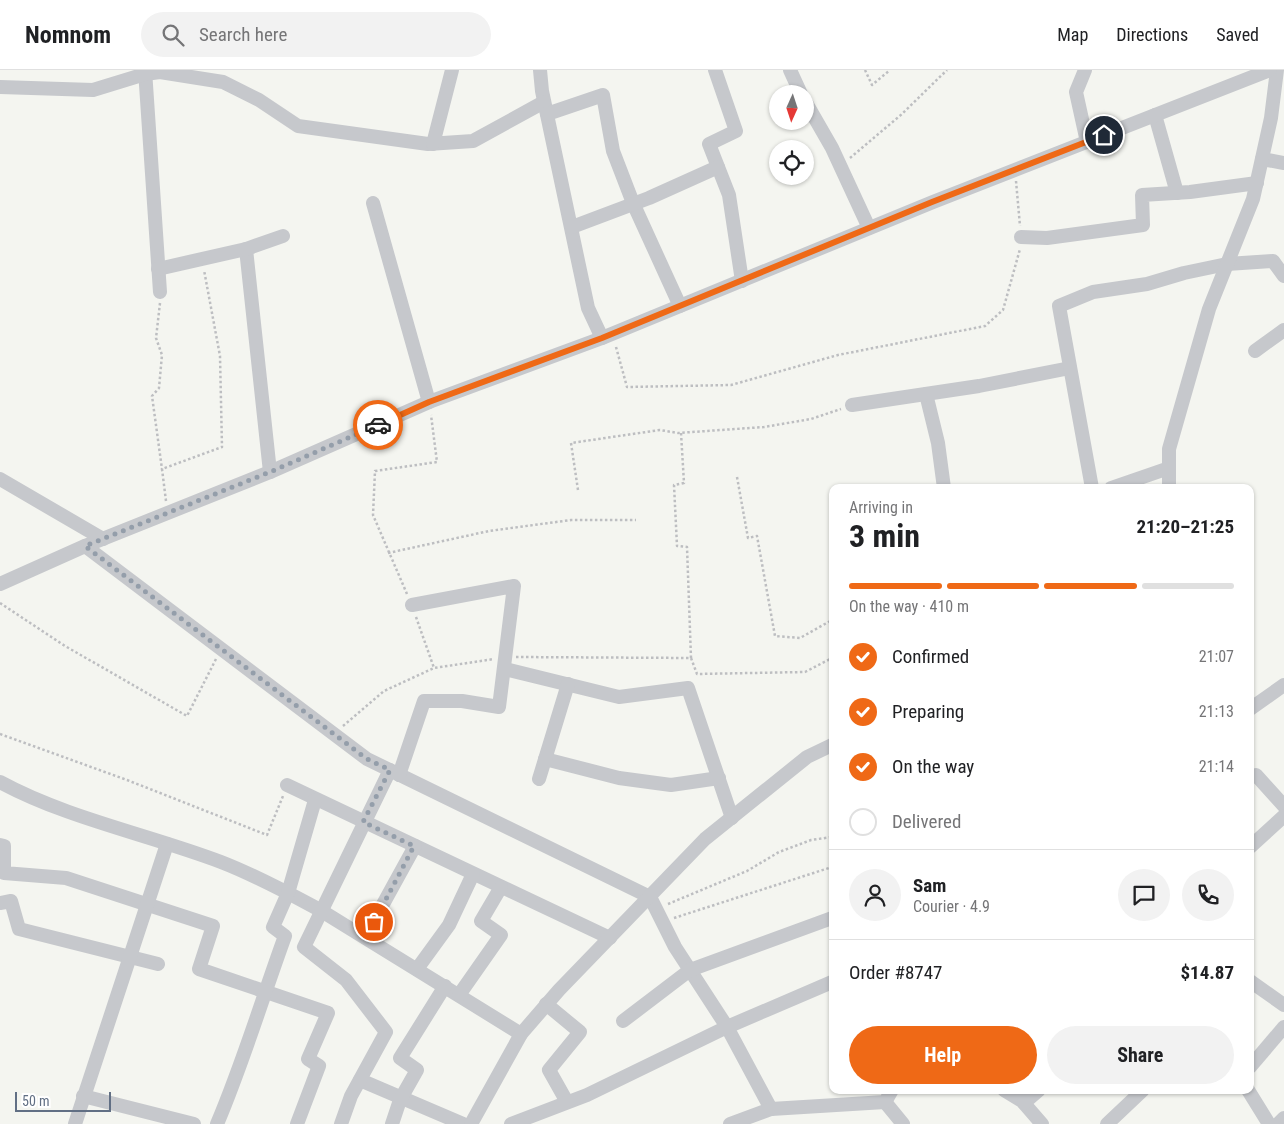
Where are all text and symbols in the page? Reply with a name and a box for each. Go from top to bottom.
search box [141,12,491,57]
text: Nomnom [25,21,111,49]
icon: search [159,21,187,49]
text: Search here [199,23,287,46]
text: Map [1057,24,1088,45]
text: Directions [1116,24,1188,45]
text: Saved [1216,24,1259,45]
north arrow [769,85,814,130]
map controls [769,85,814,185]
pin [1083,114,1125,156]
icon: home [1090,121,1118,149]
button: locate [769,140,814,185]
courier [353,400,403,450]
icon: car [364,411,392,439]
text: Arriving in [849,498,913,517]
text: 21:20–21:25 [1136,515,1234,538]
text: 3 min [849,517,920,555]
text: On the way · 410 m [849,597,969,616]
icon: check [849,643,877,671]
text: Confirmed [892,645,969,668]
text: 21:07 [1199,647,1234,666]
icon: check [849,698,877,726]
text: Preparing [892,700,964,723]
text: 21:13 [1199,702,1234,721]
icon: check [849,753,877,781]
text: On the way [892,755,974,778]
text: 21:14 [1199,757,1234,776]
text: Delivered [892,810,961,833]
button: person [849,869,901,921]
button: chat [1118,869,1170,921]
button: phone [1182,869,1234,921]
text: Sam [913,874,946,897]
text: Courier · 4.9 [913,897,990,916]
pin [353,901,395,943]
icon: bag [360,908,388,936]
text: Order #8747 [849,961,942,984]
text: $14.87 [1180,961,1234,984]
button: Help [849,1026,1037,1084]
button: Share [1047,1026,1234,1084]
scale bar [15,1089,111,1112]
text: 50 m [22,1093,50,1109]

